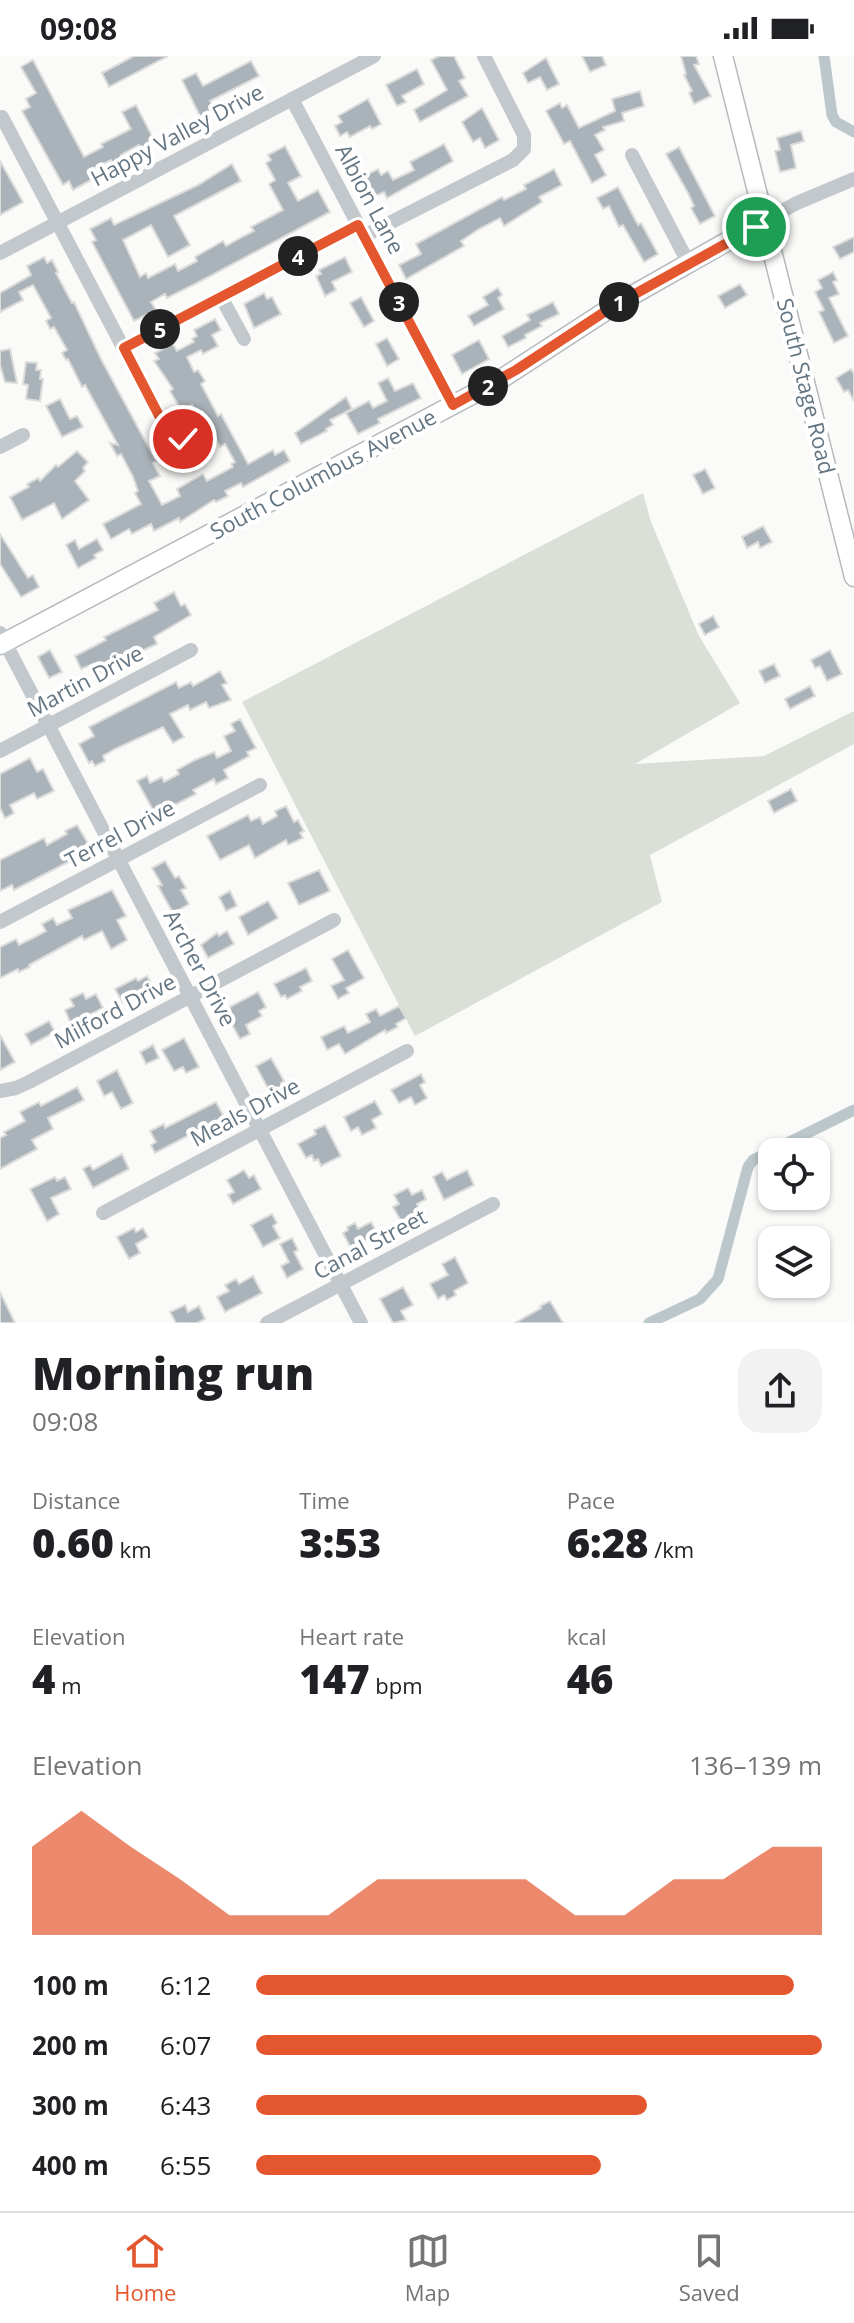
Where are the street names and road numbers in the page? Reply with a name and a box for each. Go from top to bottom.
street label: Happy Valley Drive [85,76,268,192]
street label: Albion Lane [329,138,412,259]
street label: South Stage Road [771,295,843,477]
street label: South Columbus Avenue [204,401,441,546]
street label: Martin Drive [21,637,148,723]
street label: Terrel Drive [60,792,180,875]
street label: Archer Drive [158,904,244,1031]
street label: Milford Drive [49,966,181,1055]
street label: Meals Drive [185,1070,305,1153]
street label: Canal Street [308,1201,432,1286]

